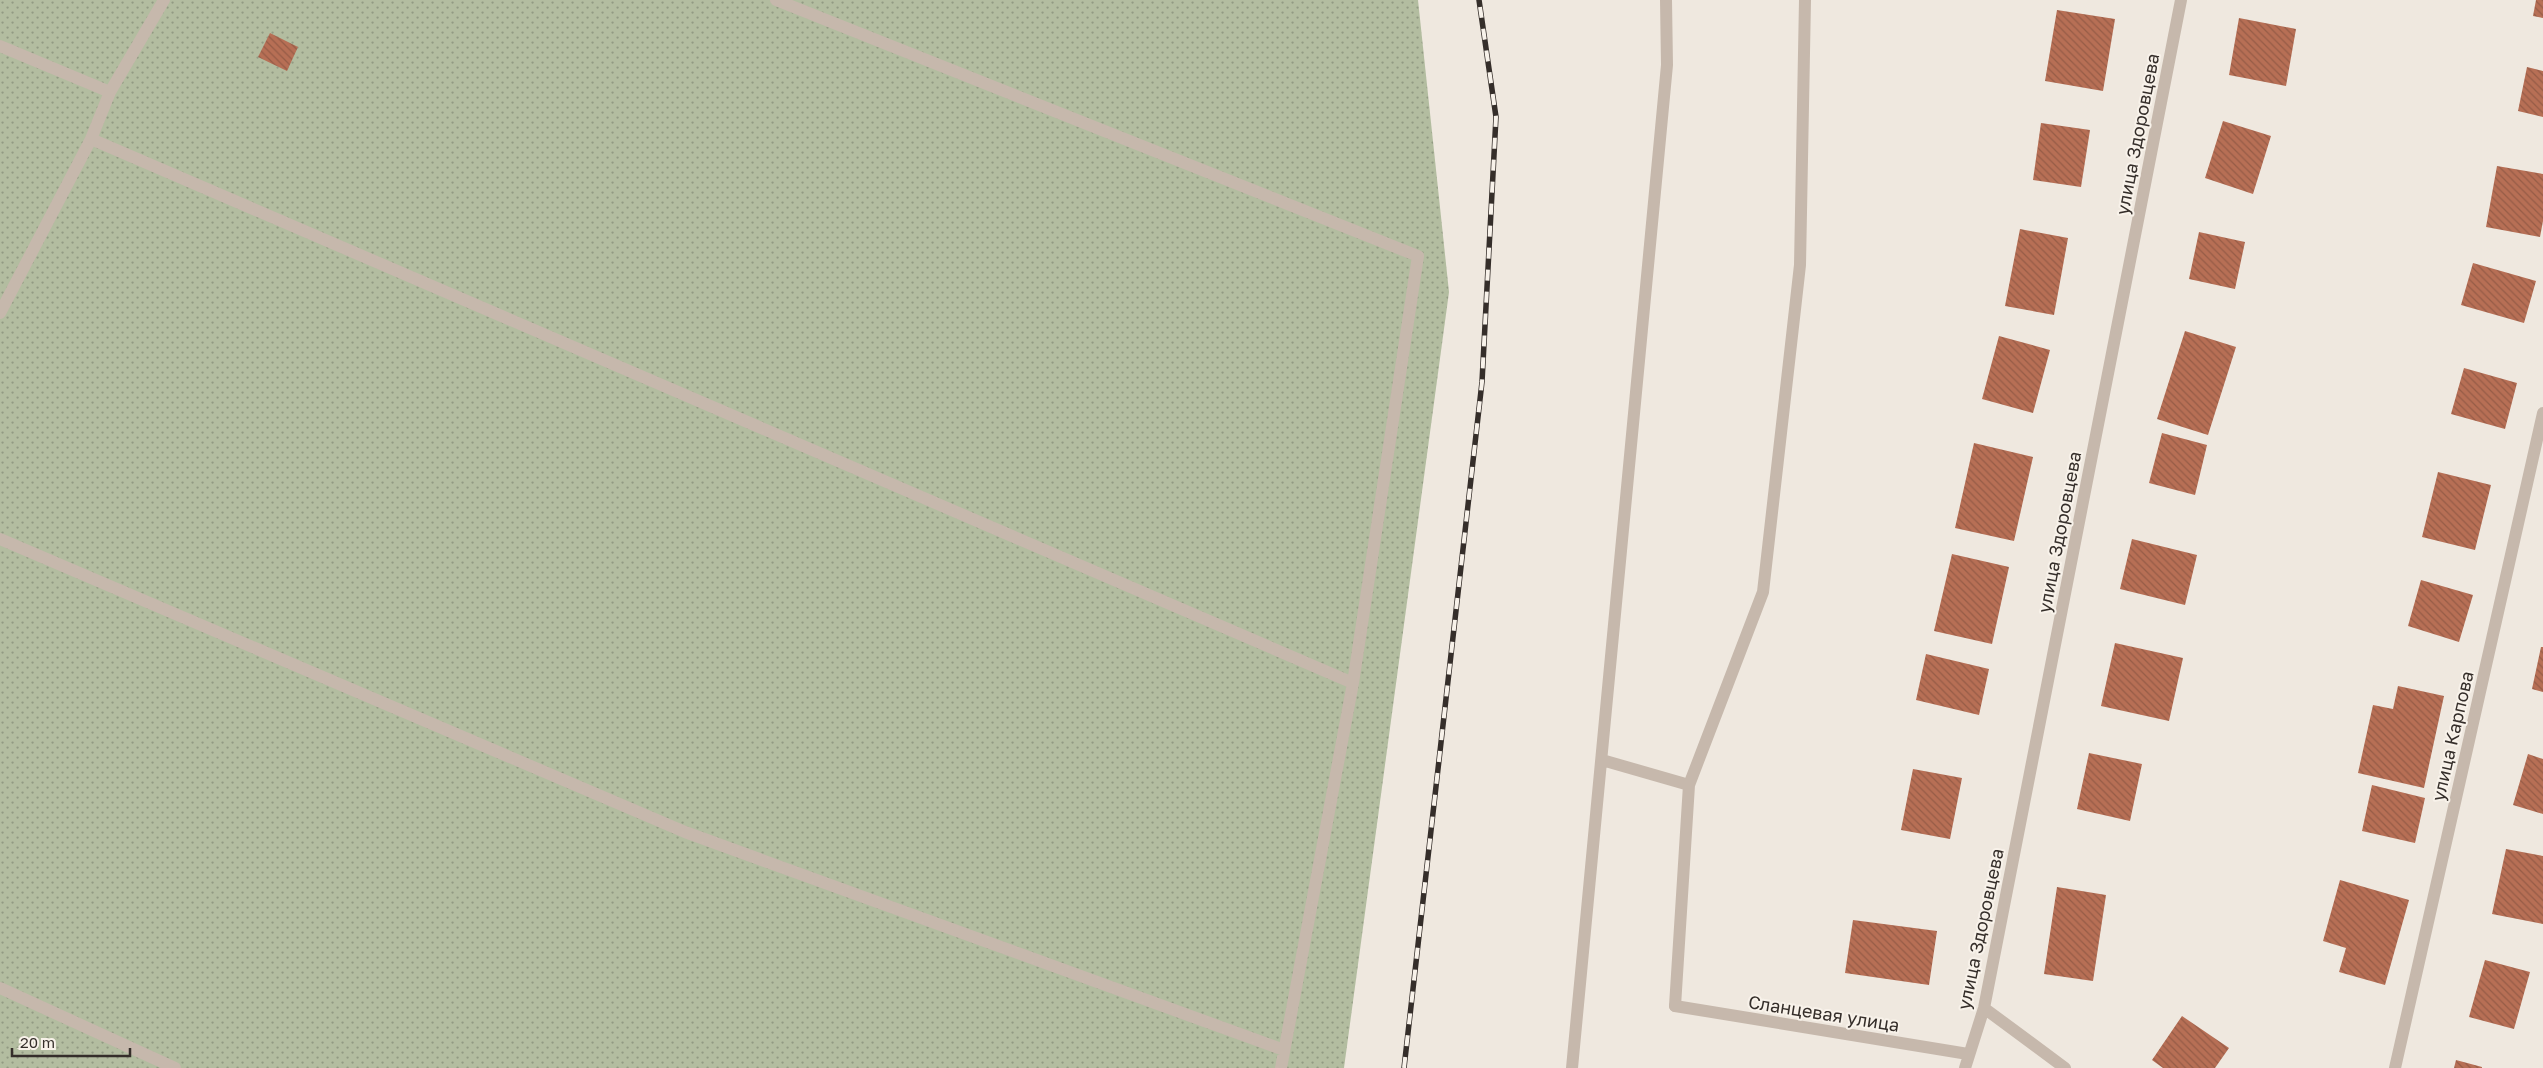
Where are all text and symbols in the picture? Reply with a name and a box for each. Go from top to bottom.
street label: улица Здоровцева [2111,51,2163,217]
street label: улица Здоровцева [2033,449,2085,615]
street label: улица Карпова [2426,669,2478,803]
street label: улица Здоровцева [1952,846,2008,1012]
street label: Сланцевая улица [1747,990,1901,1036]
scale bar [12,1026,130,1058]
text: 20 m [20,1033,55,1051]

